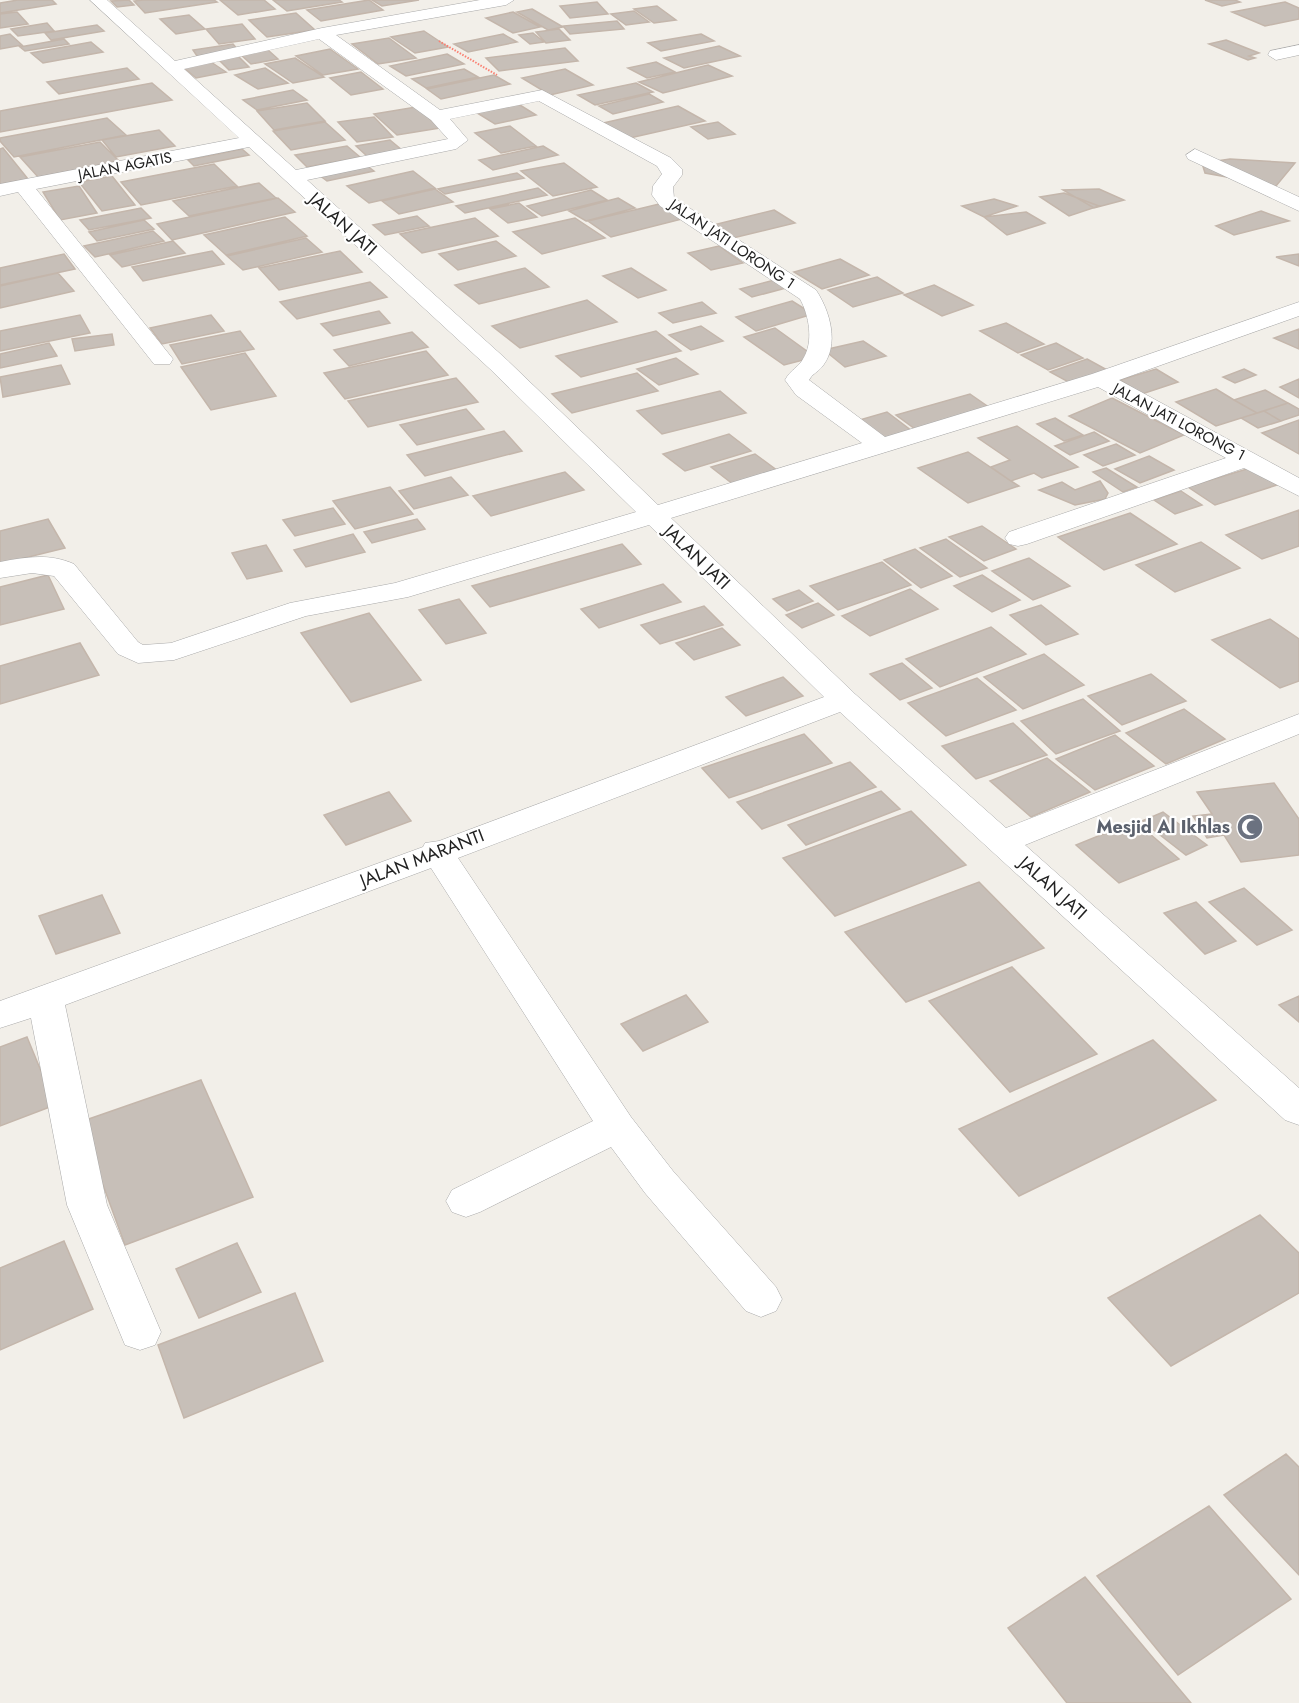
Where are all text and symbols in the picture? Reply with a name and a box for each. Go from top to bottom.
street label: JALAN AGATIS [74,146,174,186]
street label: JALAN JATI [302,185,383,262]
street label: JALAN JATI LORONG 1 [663,193,799,294]
street label: JALAN JATI LORONG 1 [1107,377,1249,466]
street label: JALAN JATI [656,517,736,595]
mosque icon: Mesjid Al Ikhlas [1235,812,1265,842]
place label: Mesjid Al Ikhlas [1096,814,1230,840]
street label: JALAN MARANTI [354,822,488,894]
street label: JALAN JATI [1012,849,1093,926]

